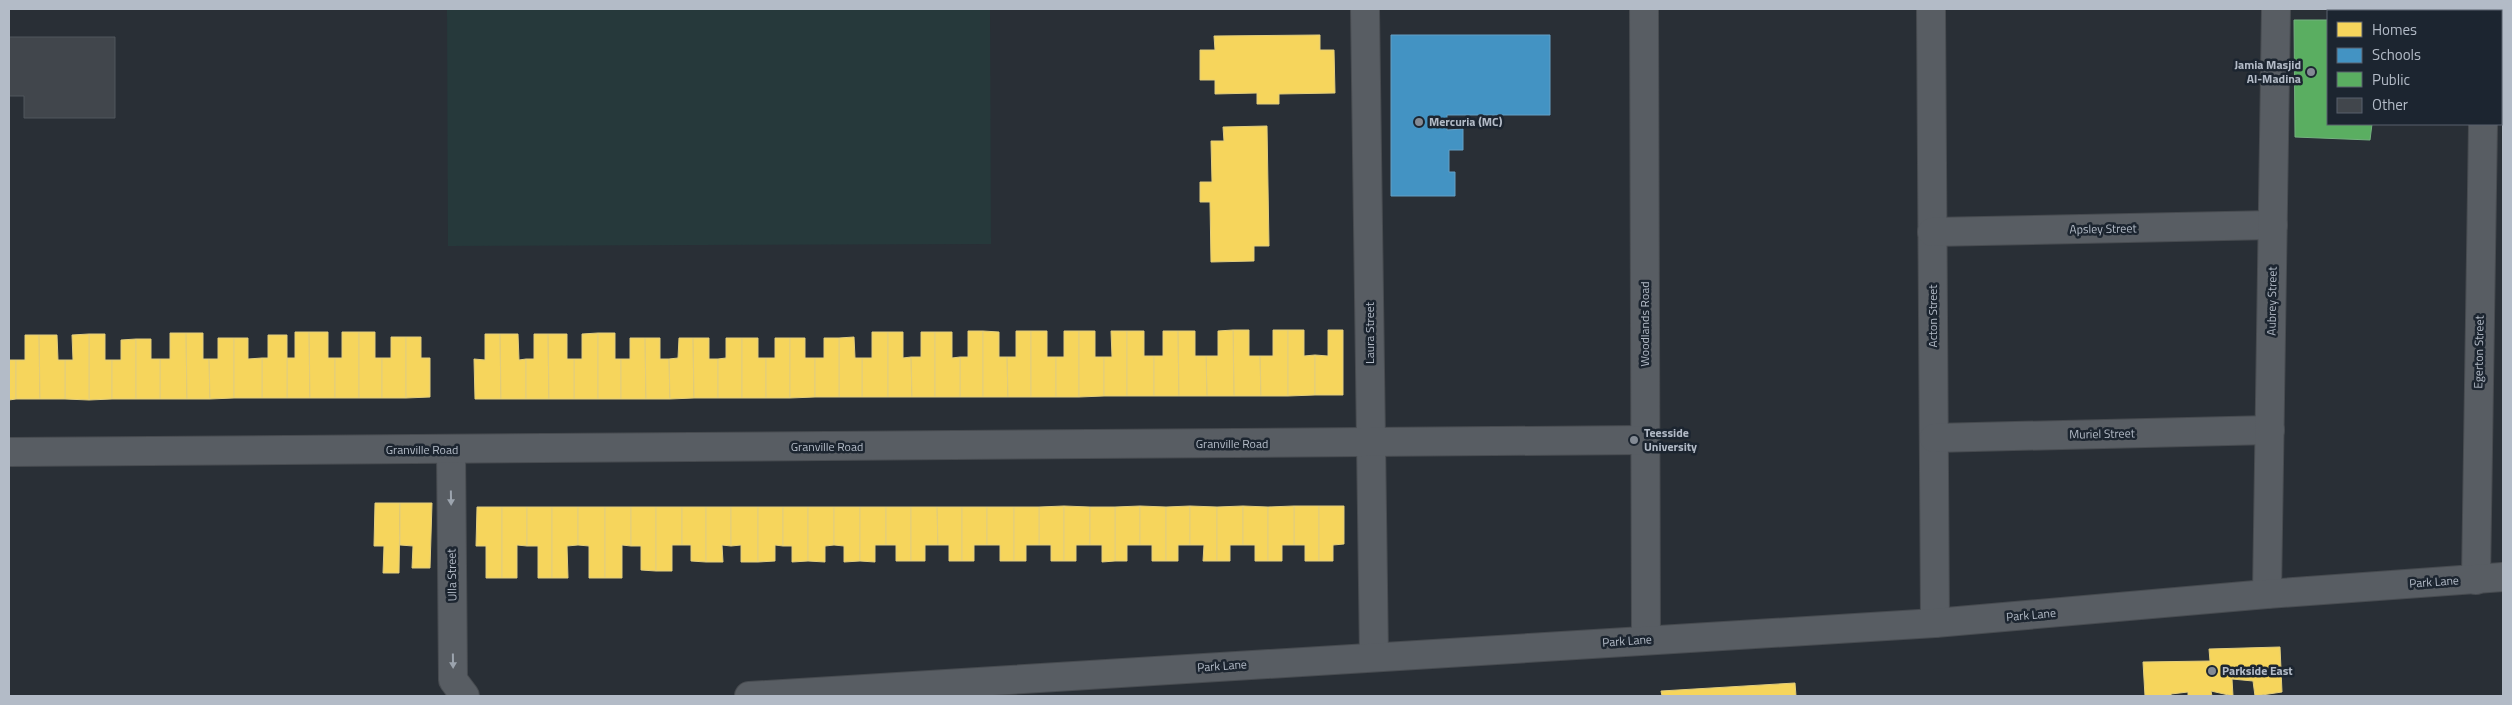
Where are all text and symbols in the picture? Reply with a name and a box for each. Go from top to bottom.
legend [2327,10,2502,125]
text: Homes [2372,18,2417,41]
text: Schools [2372,43,2421,66]
place label: Jamia Masjid Al-Madina [2234,55,2301,88]
marker: Jamia Masjid Al-Madina [2305,66,2317,78]
text: Public [2372,68,2410,91]
text: Other [2372,93,2408,116]
place label: Mercuria (MC) [1429,112,1503,131]
marker: Mercuria (MC) [1413,116,1425,128]
street label: Apsley Street [2069,218,2138,239]
street label: Aubrey Street [2261,265,2282,336]
street label: Woodlands Road [1635,281,1654,367]
street label: Acton Street [1923,284,1942,347]
street label: Laura Street [1360,301,1379,364]
street label: Egerton Street [2468,314,2489,389]
place label: Teesside University [1644,423,1697,456]
street label: Muriel Street [2069,423,2136,444]
street label: Granville Road [1196,434,1268,453]
marker: Teesside University [1628,434,1640,446]
street label: Granville Road [791,437,863,456]
street label: Granville Road [386,440,458,459]
one-way arrow [447,491,455,507]
street label: Ulla Street [442,548,461,602]
street label: Park Lane [2408,570,2460,593]
street label: Park Lane [2005,603,2057,626]
street label: Park Lane [1601,629,1653,652]
one-way arrow [449,653,457,669]
street label: Park Lane [1196,654,1248,677]
place label: Parkside East [2222,661,2293,680]
marker: Parkside East [2206,665,2218,677]

